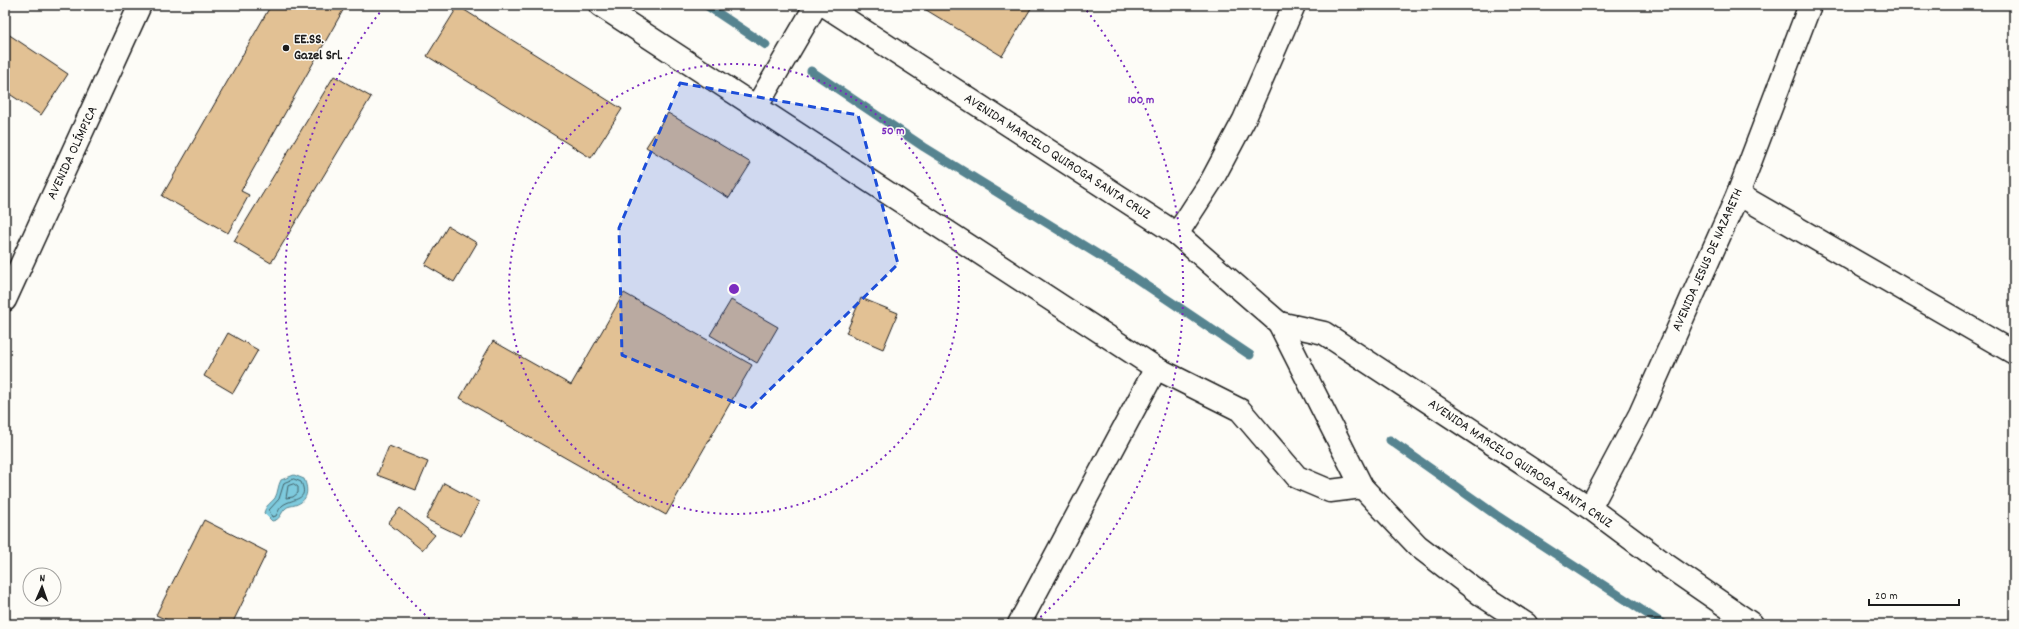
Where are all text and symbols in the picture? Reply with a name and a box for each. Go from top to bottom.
place label: EE.SS. Gazel Srl. [294,30,343,66]
marker: EE.SS. Gazel Srl. [281,43,291,53]
street label: AVENIDA MARCELO QUIROGA SANTA CRUZ [960,89,1155,225]
text: 100 m [1128,92,1154,109]
street label: AVENIDA OLÍMPICA [43,103,104,203]
text: 50 m [881,123,905,140]
street label: AVENIDA JESUS DE NAZARETH [1667,185,1749,335]
centre of rings [727,282,741,296]
street label: AVENIDA MARCELO QUIROGA SANTA CRUZ [1424,395,1617,534]
north arrow [22,567,62,607]
text: N [39,571,46,587]
scale bar [1869,581,1959,607]
text: 20 m [1875,588,1898,605]

